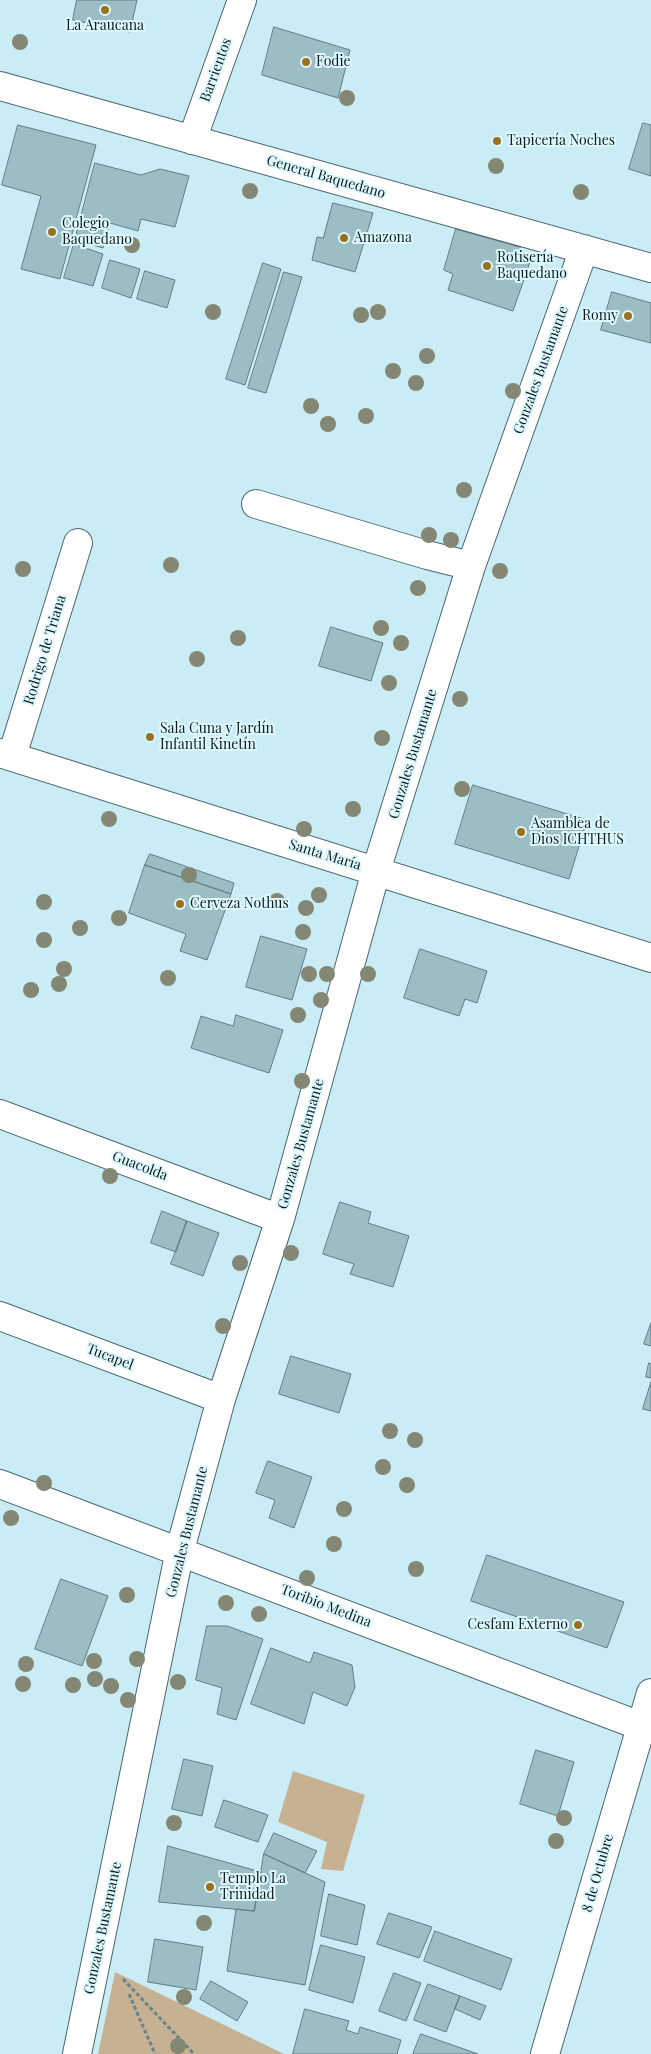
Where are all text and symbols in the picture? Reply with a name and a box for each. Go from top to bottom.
marker: La Araucana [99,4,111,16]
place label: La Araucana [66,18,144,34]
street label: Barrientos [197,36,235,104]
place label: Fodie [316,54,351,70]
marker: Fodie [300,56,312,68]
place label: Tapicería Noches [507,133,615,149]
marker: Tapicería Noches [491,135,503,147]
street label: General Baquedano [265,152,387,202]
place label: Colegio Baquedano [62,216,132,248]
marker: Colegio Baquedano [46,226,58,238]
place label: Amazona [354,230,412,246]
marker: Amazona [338,232,350,244]
place label: Rotisería Baquedano [497,250,567,282]
marker: Rotisería Baquedano [481,260,493,272]
street label: Gonzales Bustamante [510,304,572,436]
place label: Romy [582,308,618,324]
marker: Romy [622,310,634,322]
street label: Rodrigo de Triana [20,593,70,707]
street label: Gonzales Bustamante [385,687,441,821]
place label: Sala Cuna y Jardín Infantil Kinetín [160,721,274,754]
marker: Sala Cuna y Jardín Infantil Kinetín [144,731,156,743]
place label: Asamblea de Dios ICHTHUS [531,816,624,849]
marker: Asamblea de Dios ICHTHUS [515,826,527,838]
street label: Santa María [287,836,363,874]
place label: Cerveza Nothus [190,896,289,912]
marker: Cerveza Nothus [174,898,186,910]
street label: Gonzales Bustamante [274,1077,328,1211]
street label: Guacolda [110,1148,170,1184]
street label: Tucapel [84,1340,136,1374]
street label: Gonzales Bustamante [163,1464,211,1600]
street label: Toribio Medina [278,1581,374,1631]
place label: Cesfam Externo [467,1617,568,1633]
marker: Cesfam Externo [572,1619,584,1631]
street label: 8 de Octubre [579,1832,617,1914]
street label: Gonzales Bustamante [81,1860,125,1996]
place label: Templo La Trinidad [220,1871,286,1904]
marker: Templo La Trinidad [204,1881,216,1893]

